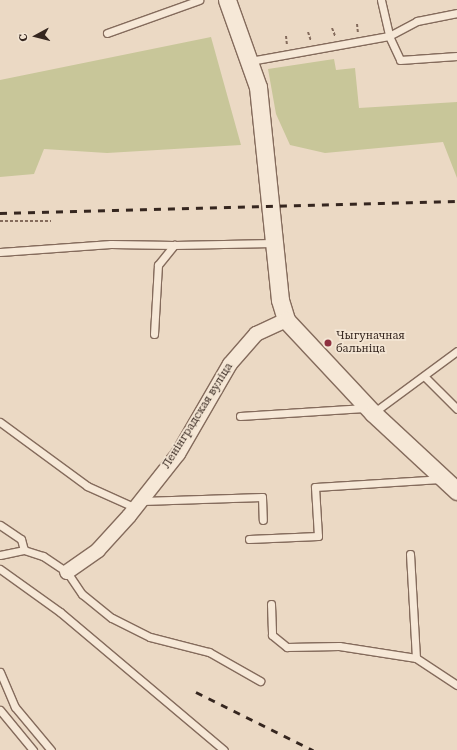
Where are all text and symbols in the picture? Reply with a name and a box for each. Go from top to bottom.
north arrow [16,16,56,56]
text: С [17,33,31,42]
place label: Чыгуначная бальніца [336,330,405,356]
marker: Чыгуначная бальніца [323,338,333,348]
street label: Ленінградская вуліца [160,361,236,471]

